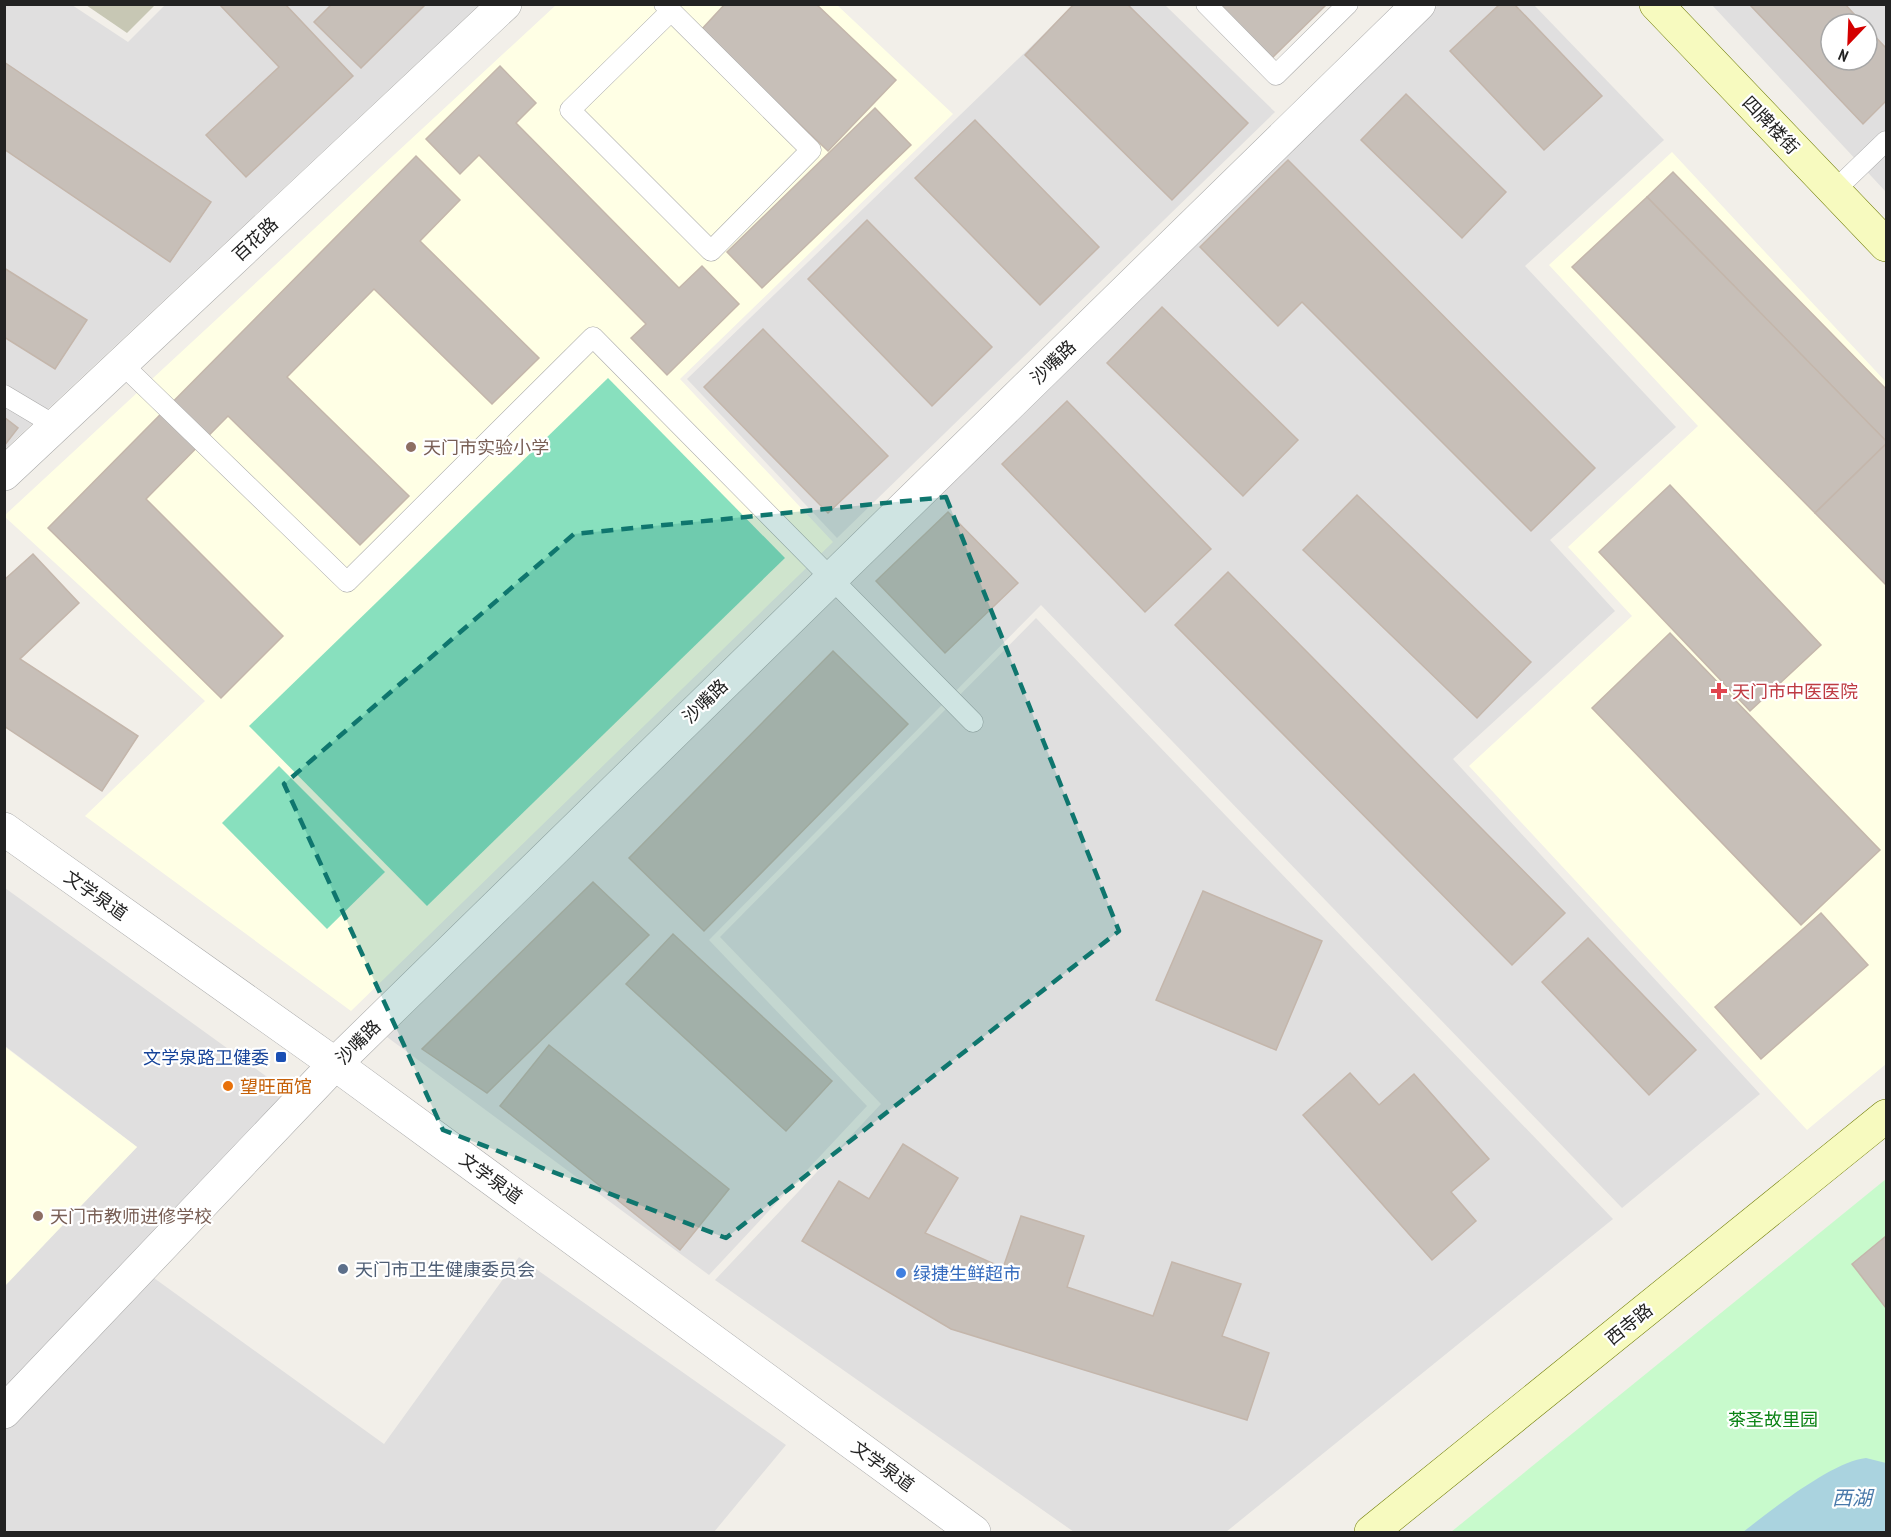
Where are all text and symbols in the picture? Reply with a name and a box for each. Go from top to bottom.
north arrow [1819,12,1879,72]
text: N [1835,45,1851,67]
street label: 四牌楼街 [1738,91,1804,159]
street label: 百花路 [227,212,283,266]
street label: 沙嘴路 [1026,335,1080,389]
place label: 天门市实验小学 [423,436,549,459]
marker: 天门市实验小学 [404,440,418,454]
street label: 沙嘴路 [678,674,732,728]
place label: 天门市中医医院 [1732,680,1858,703]
marker: 天门市中医医院 [1710,682,1728,700]
street label: 文学泉道 [60,865,132,925]
street label: 沙嘴路 [331,1015,385,1069]
place label: 文学泉路卫健委 [143,1046,269,1069]
marker: 文学泉路卫健委 [274,1050,288,1064]
place label: 望旺面馆 [240,1075,312,1098]
marker: 望旺面馆 [221,1079,235,1093]
street label: 文学泉道 [455,1148,527,1208]
place label: 天门市教师进修学校 [50,1205,212,1228]
marker: 天门市教师进修学校 [31,1209,45,1223]
place label: 天门市卫生健康委员会 [355,1258,535,1281]
marker: 天门市卫生健康委员会 [336,1262,350,1276]
place label: 绿捷生鲜超市 [913,1262,1021,1285]
marker: 绿捷生鲜超市 [894,1266,908,1280]
street label: 西寺路 [1601,1298,1657,1350]
park label: 茶圣故里园 [1728,1408,1818,1431]
street label: 文学泉道 [847,1436,919,1496]
water label: 西湖 [1832,1485,1875,1511]

